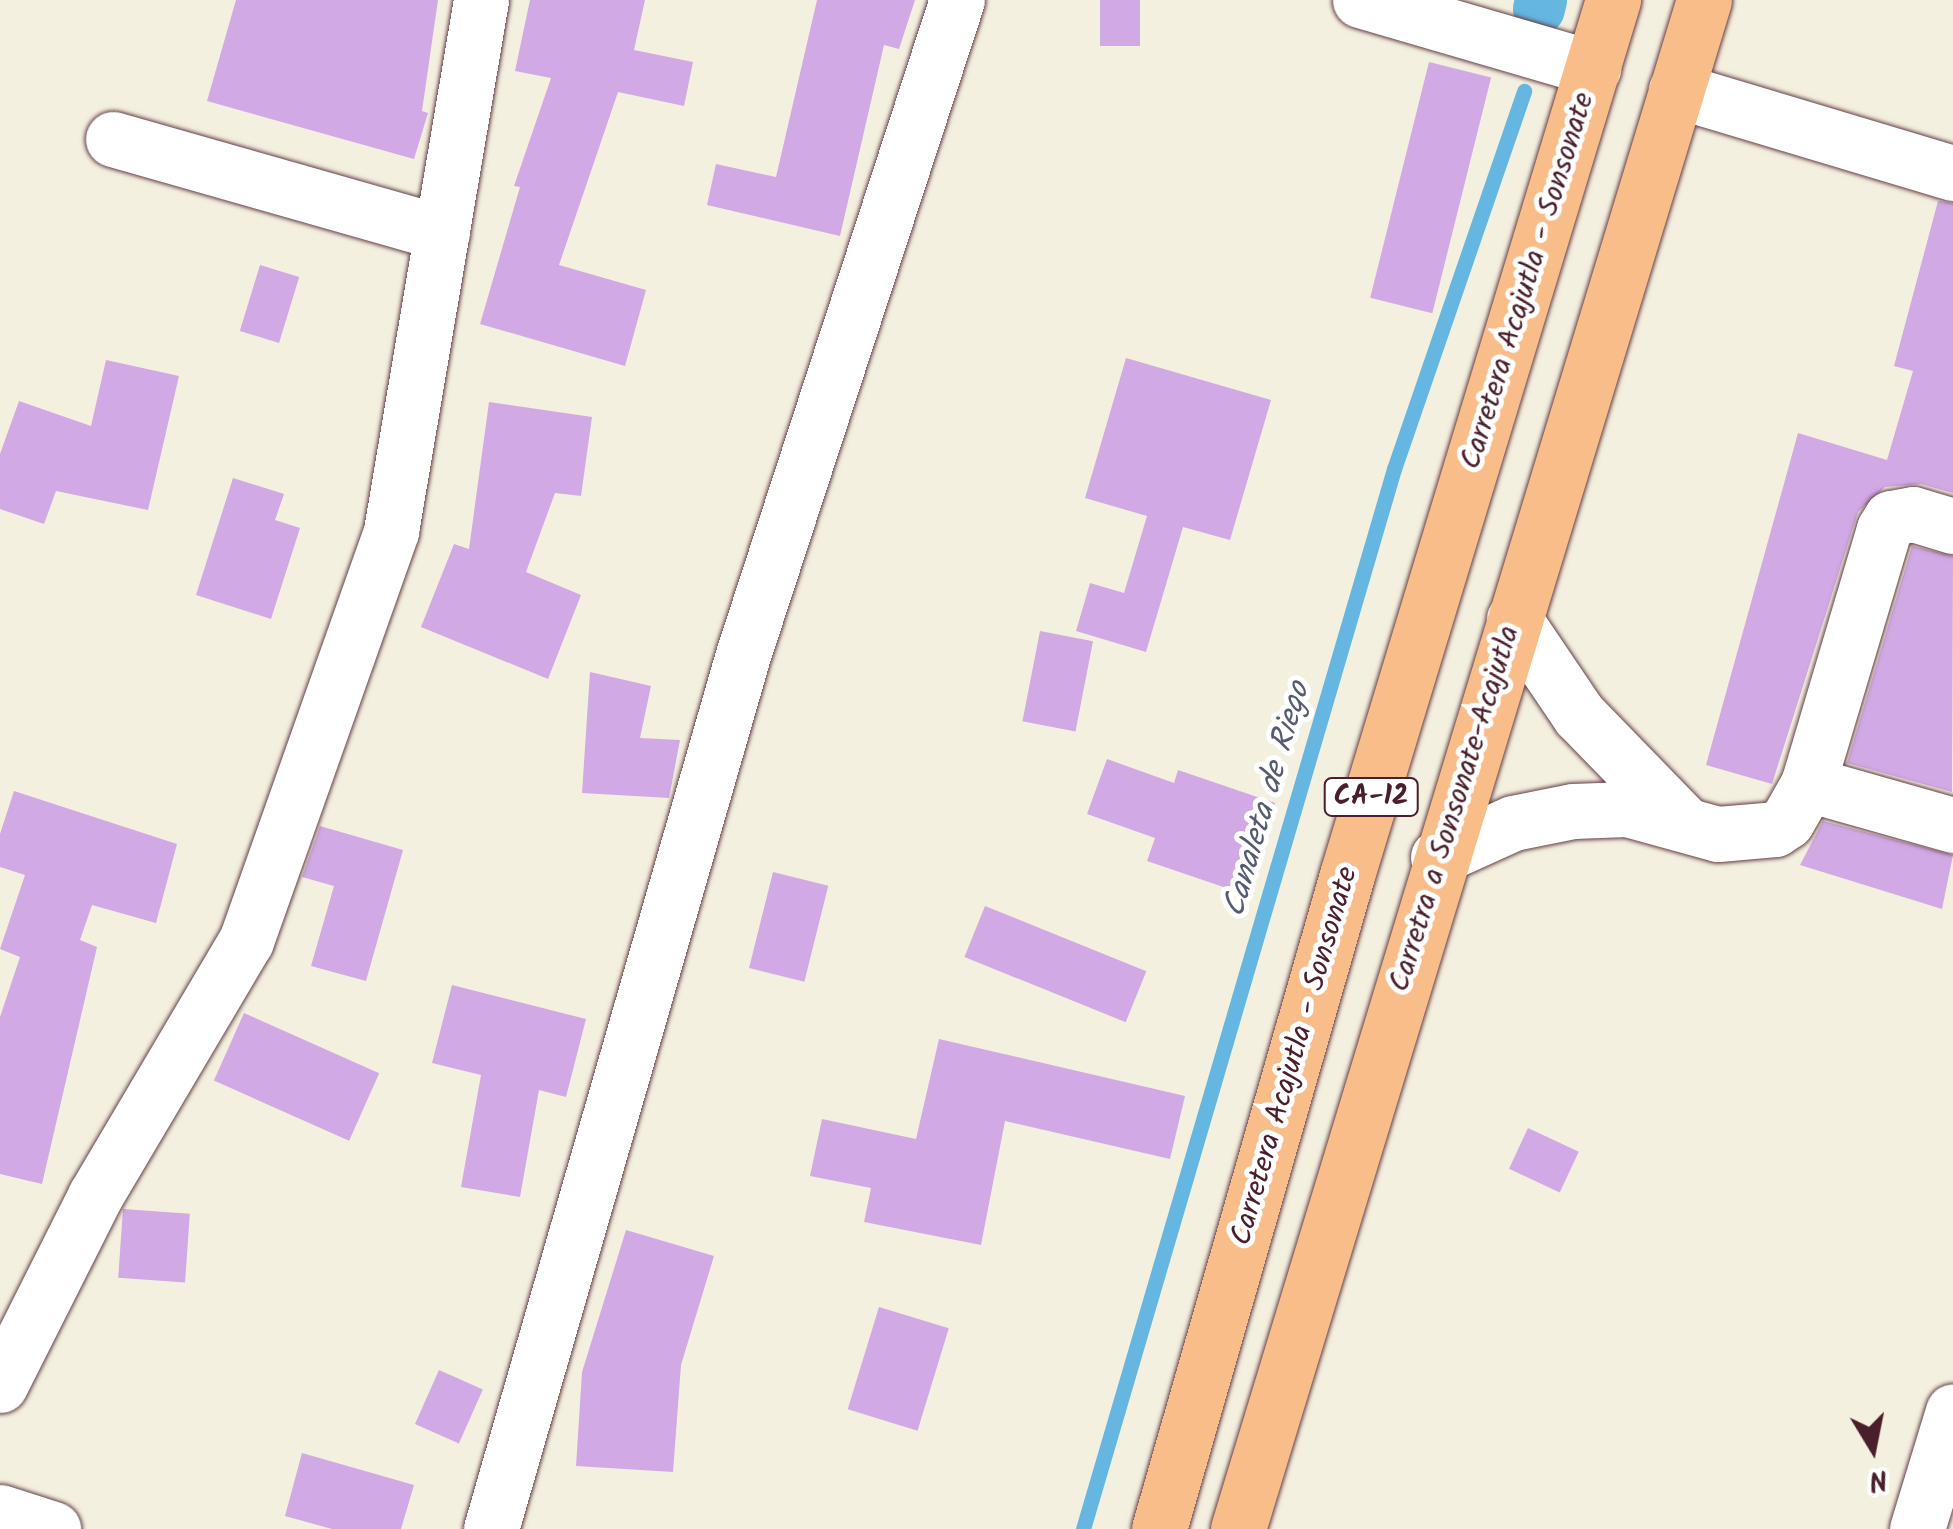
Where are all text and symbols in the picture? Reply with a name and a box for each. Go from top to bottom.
street label: Carretera Acajutla - Sonsonate [1453,88,1603,474]
street label: Carretra a Sonsonate-Acajutla [1382,622,1528,996]
water label: Canaleta de Riego [1216,678,1320,922]
road number: CA-12 [1324,774,1418,820]
street label: Carretera Acajutla - Sonsonate [1224,863,1366,1249]
north arrow [1823,1399,1923,1499]
text: N [1866,1455,1891,1503]

